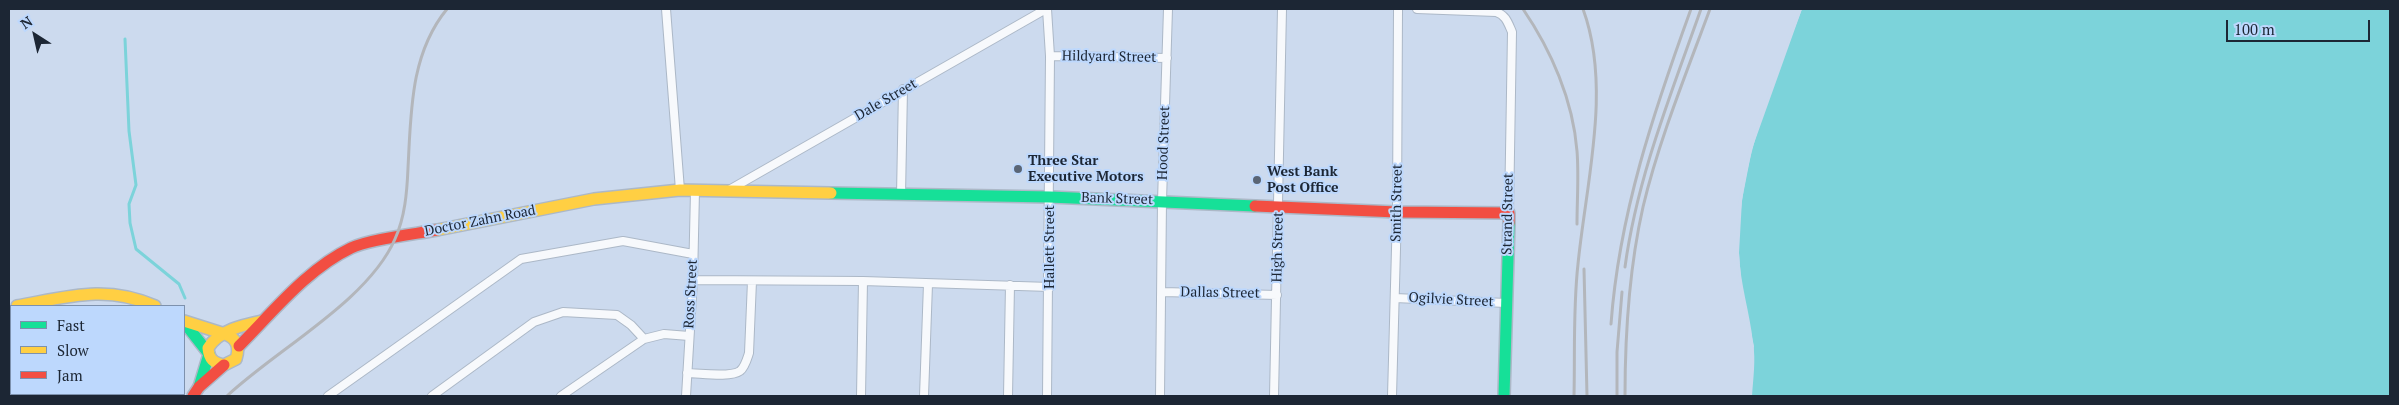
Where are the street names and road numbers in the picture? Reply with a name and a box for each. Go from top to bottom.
street label: Hildyard Street [1062,48,1156,66]
street label: Dale Street [852,75,920,125]
street label: Hood Street [1154,106,1174,180]
street label: Smith Street [1388,164,1406,242]
street label: Strand Street [1499,173,1517,255]
street label: Bank Street [1081,189,1153,209]
street label: Doctor Zahn Road [423,202,537,240]
street label: Hallett Street [1042,205,1058,289]
street label: High Street [1269,211,1287,283]
street label: Ross Street [681,259,701,329]
street label: Dallas Street [1180,284,1260,302]
street label: Ogilvie Street [1408,289,1494,311]

